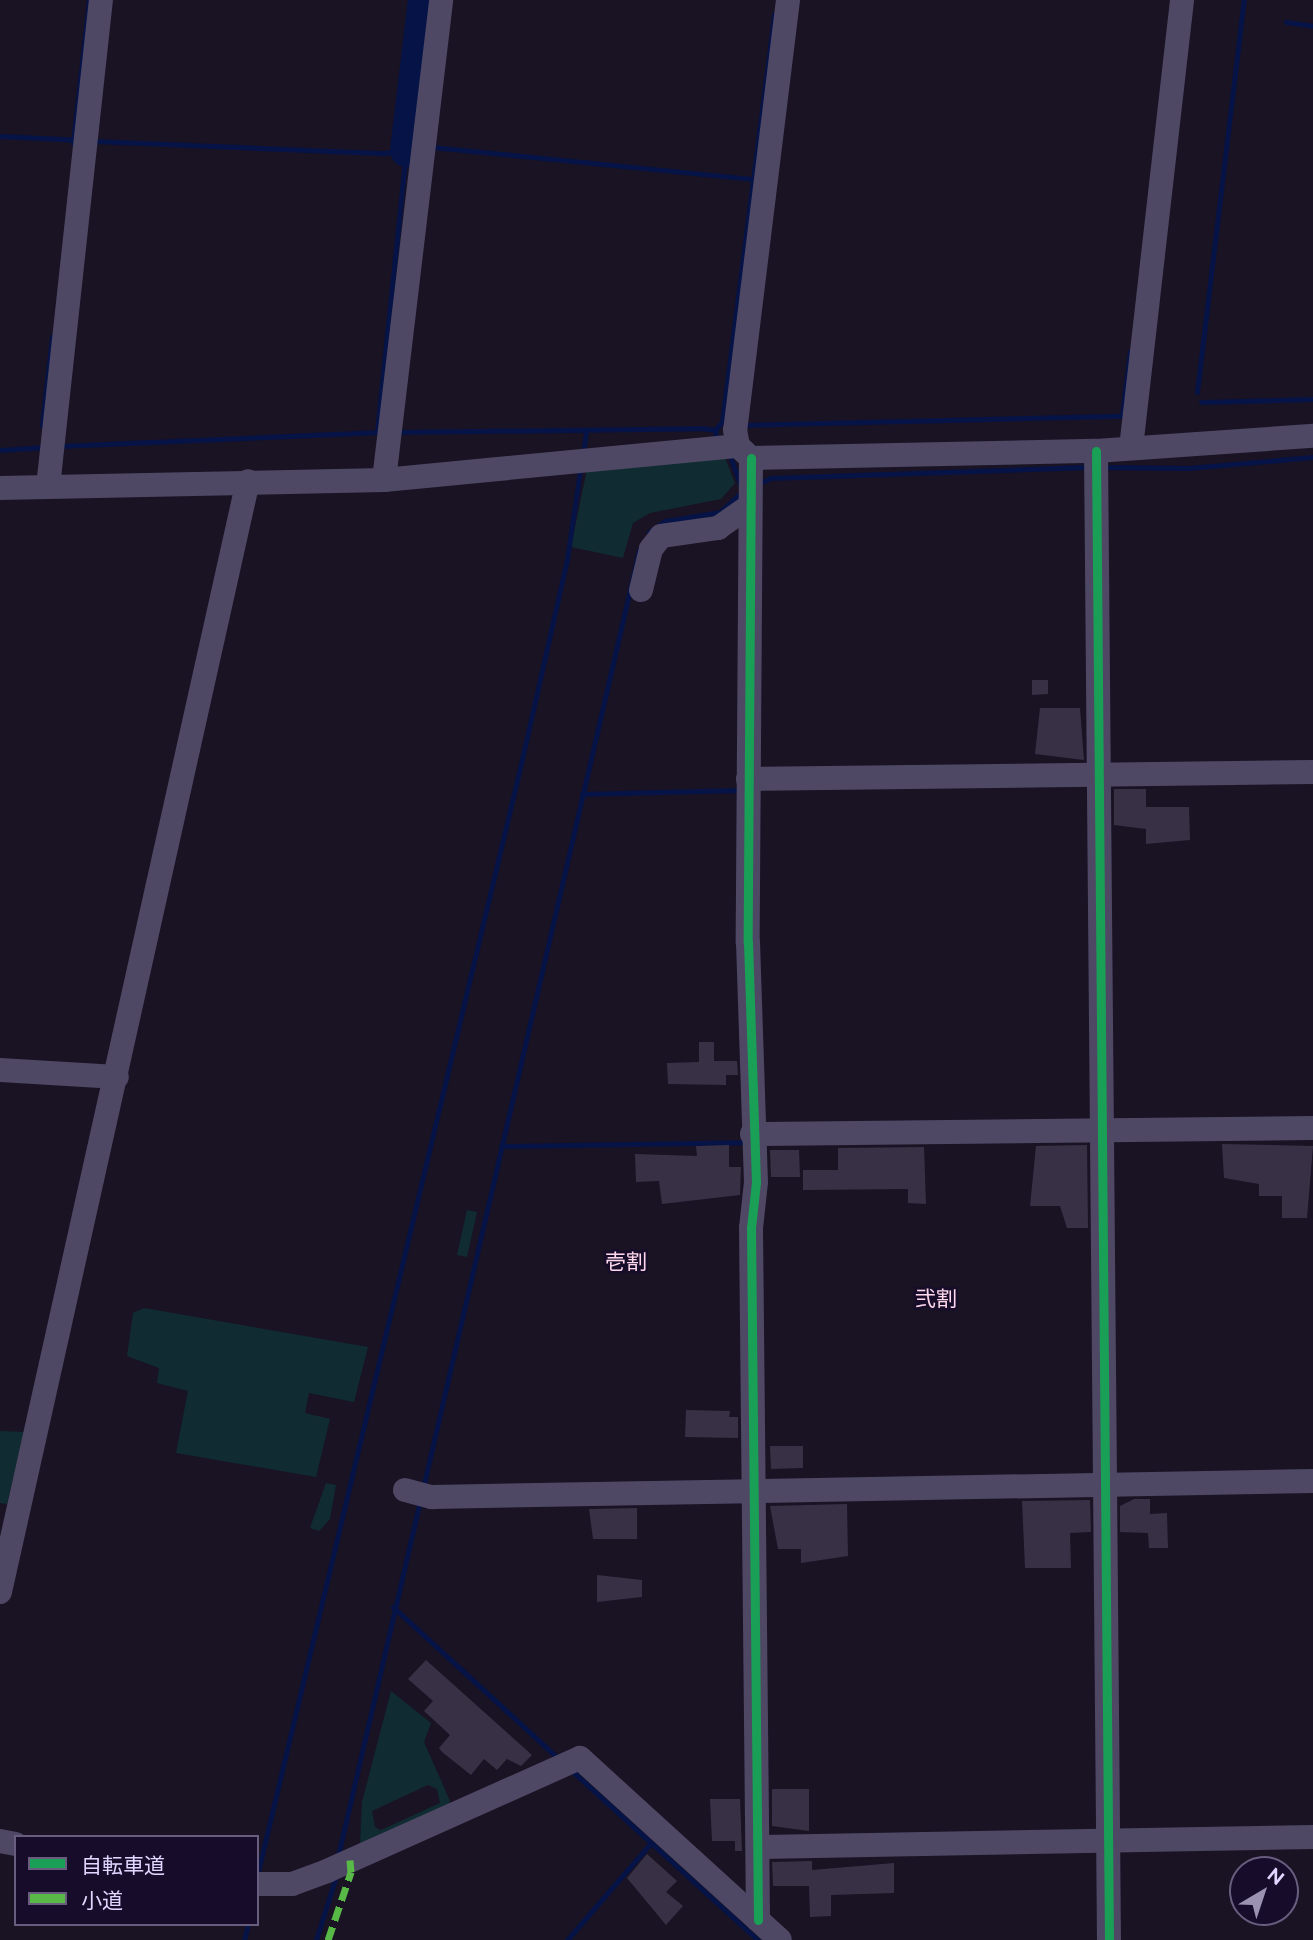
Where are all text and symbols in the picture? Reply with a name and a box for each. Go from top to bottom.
district label: 壱割 [605,1249,647,1275]
district label: 弐割 [915,1286,957,1312]
legend [14,1835,259,1926]
text: 自転車道 [81,1853,165,1878]
north arrow [1229,1856,1299,1926]
text: N [1263,1863,1289,1889]
text: 小道 [81,1888,123,1913]

